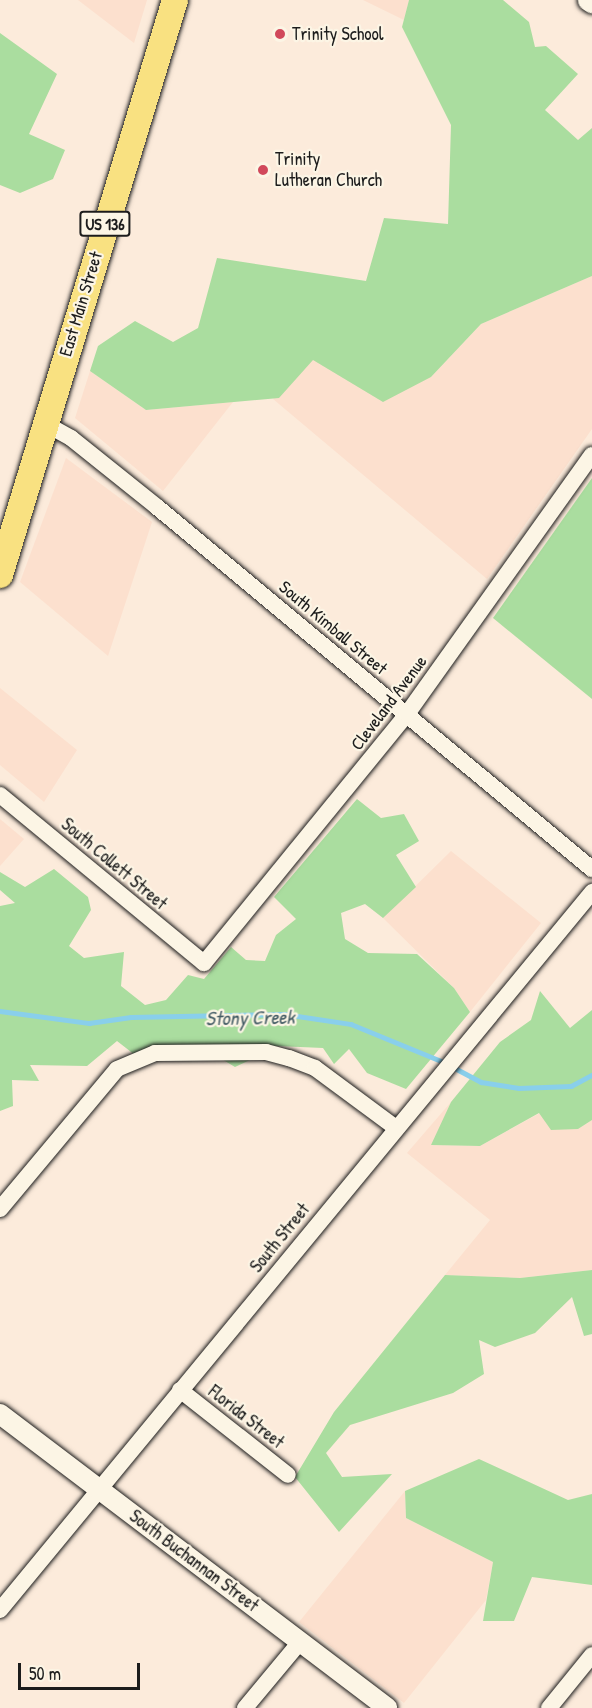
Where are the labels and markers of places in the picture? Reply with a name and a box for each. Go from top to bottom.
place label: Trinity School [292,23,384,45]
marker: Trinity School [273,27,287,41]
place label: Trinity Lutheran Church [275,149,382,192]
marker: Trinity Lutheran Church [256,163,270,177]

